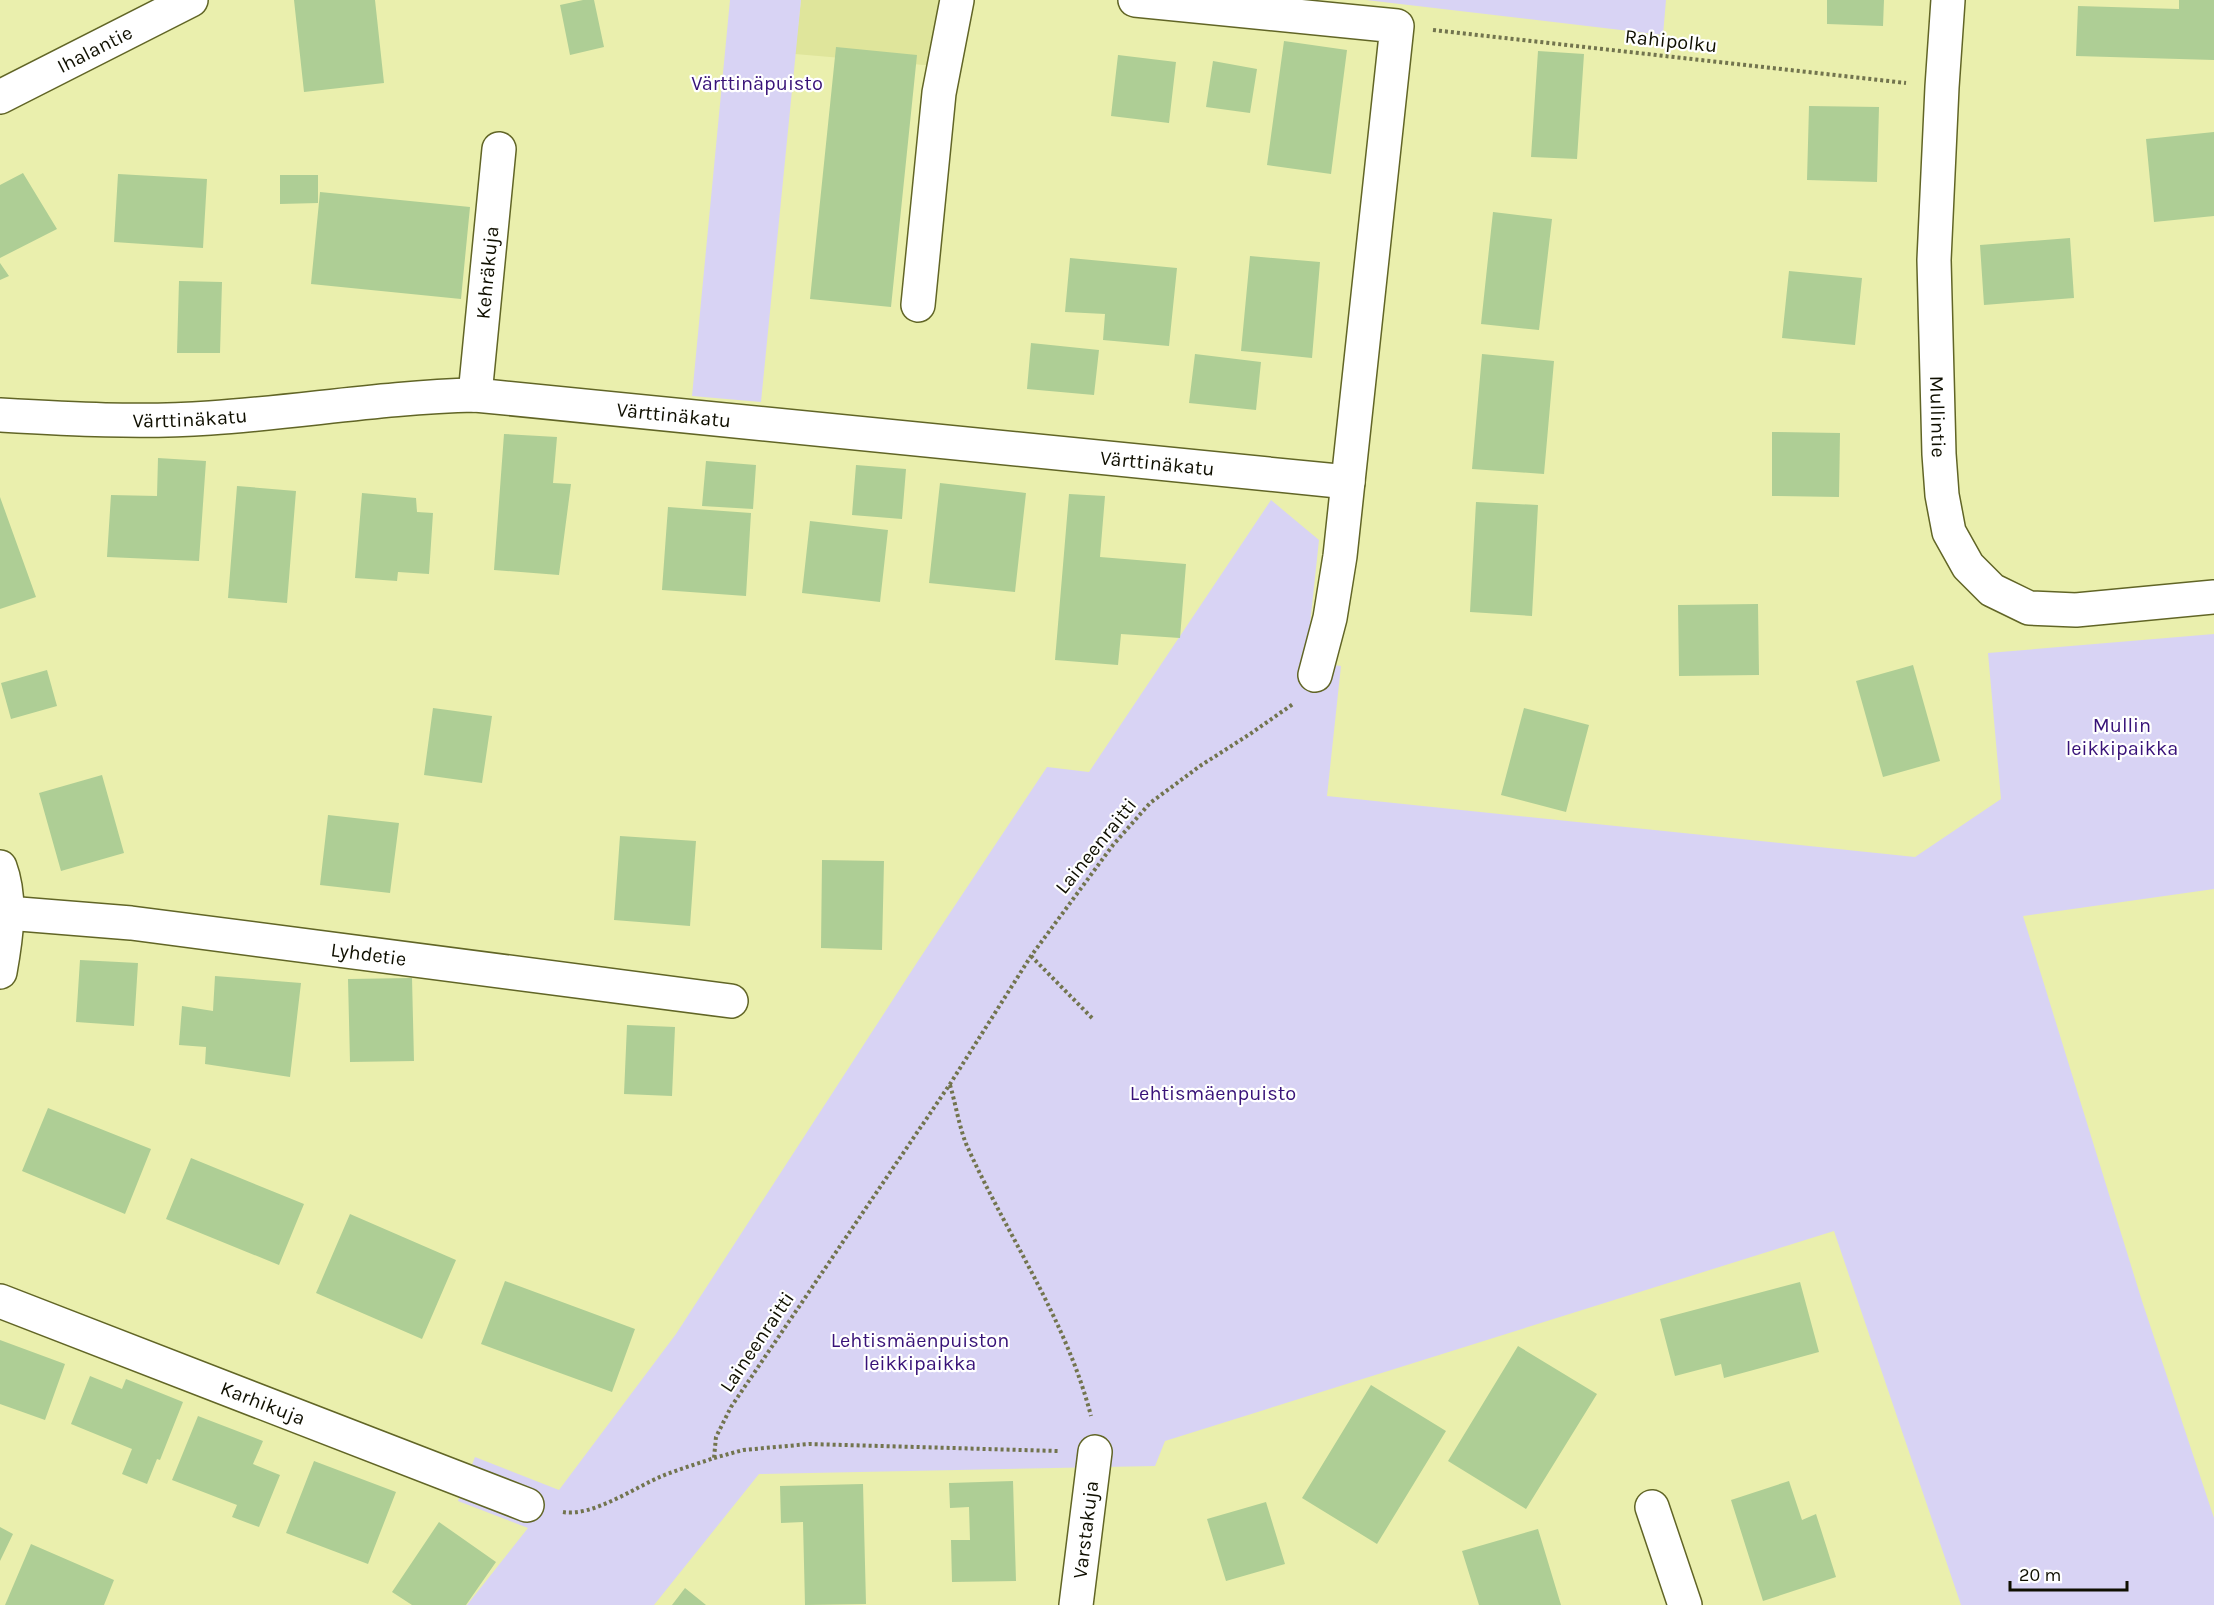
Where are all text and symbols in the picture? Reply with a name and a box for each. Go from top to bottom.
street label: Ihalantie [53,20,136,78]
street label: Rahipolku [1624,25,1718,57]
park label: Värttinäpuisto [691,72,823,95]
street label: Kehräkuja [471,225,503,320]
street label: Mullintie [1925,375,1951,458]
street label: Värttinäkatu [615,398,732,432]
street label: Värttinäkatu [132,404,248,432]
street label: Värttinäkatu [1099,446,1216,480]
park label: Mullin leikkipaikka [2066,714,2178,760]
street label: Laineenraitti [1050,794,1142,898]
street label: Lyhdetie [329,938,408,970]
park label: Lehtismäenpuisto [1130,1082,1296,1105]
street label: Laineenraitti [715,1287,799,1397]
park label: Lehtismäenpuiston leikkipaikka [831,1329,1009,1375]
street label: Karhikuja [217,1376,309,1430]
street label: Varstakuja [1068,1479,1103,1580]
scale bar [2010,1554,2127,1592]
text: 20 m [2019,1564,2061,1586]

